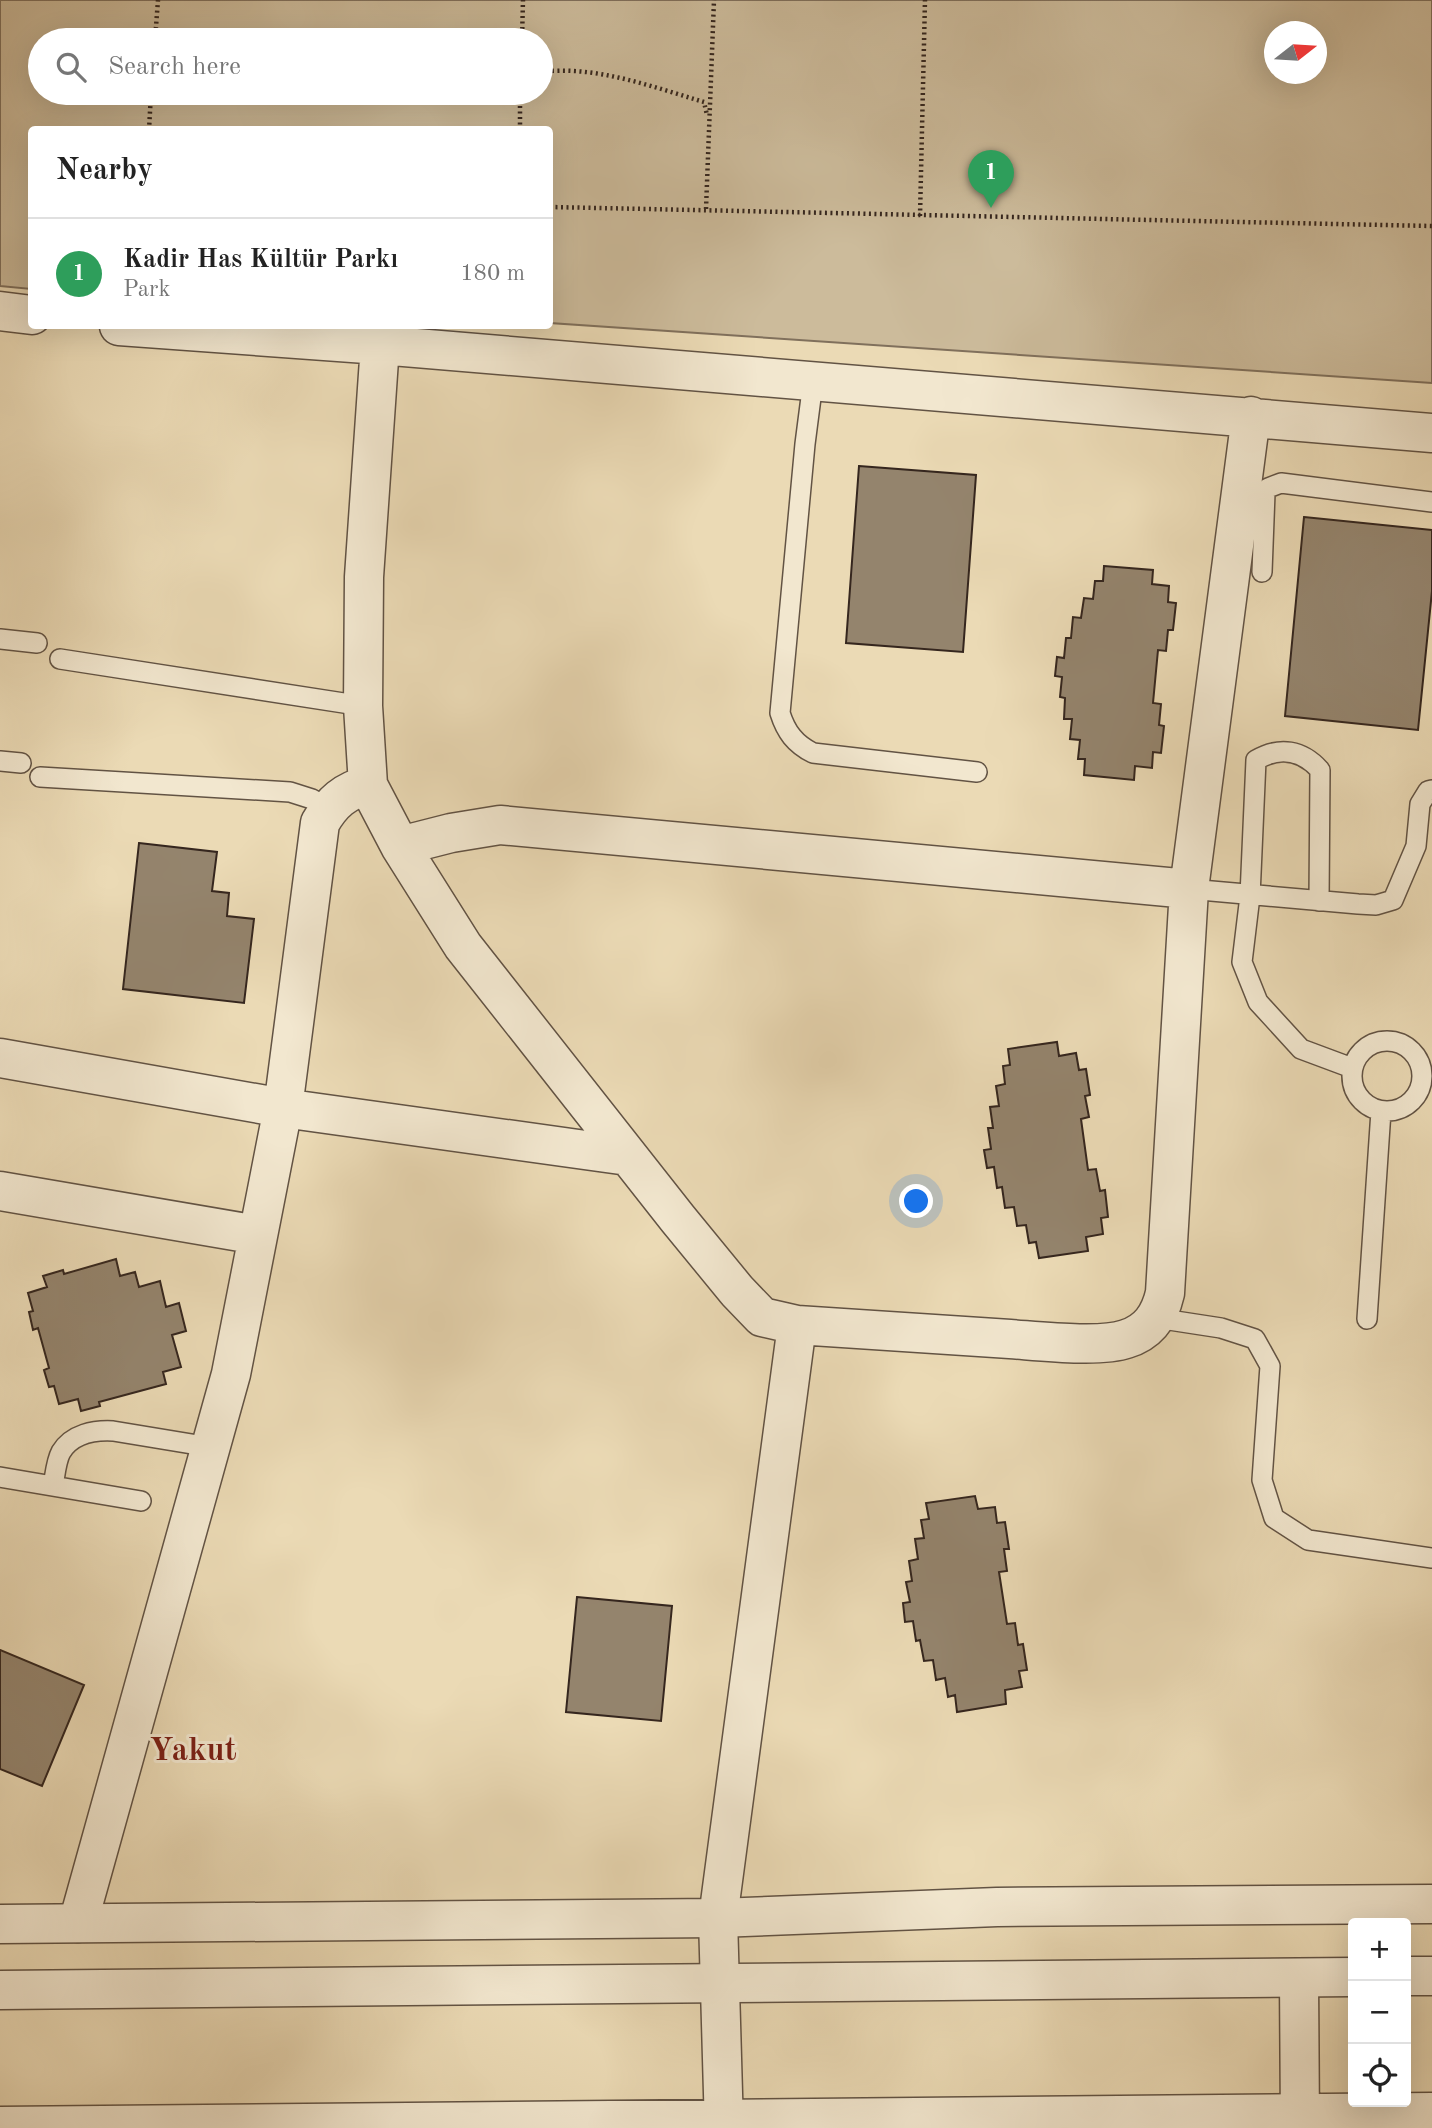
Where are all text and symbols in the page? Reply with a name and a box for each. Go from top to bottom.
north arrow [1264,21,1327,84]
search box [28,28,553,105]
icon: search [52,48,90,86]
text: Search here [108,54,241,80]
pin: 1 [968,150,1014,208]
text: Nearby [56,156,153,186]
text: Kadir Has Kültür Parkı [123,247,398,273]
text: 1 [72,262,86,285]
text: 180 m [460,262,525,285]
text: Park [123,278,170,301]
your location [899,1184,933,1218]
district label: Yakut [149,1735,237,1768]
map controls [1348,1918,1411,2107]
button: + [1348,1918,1411,1981]
button: − [1348,1981,1411,2044]
button: locate [1348,2044,1411,2107]

